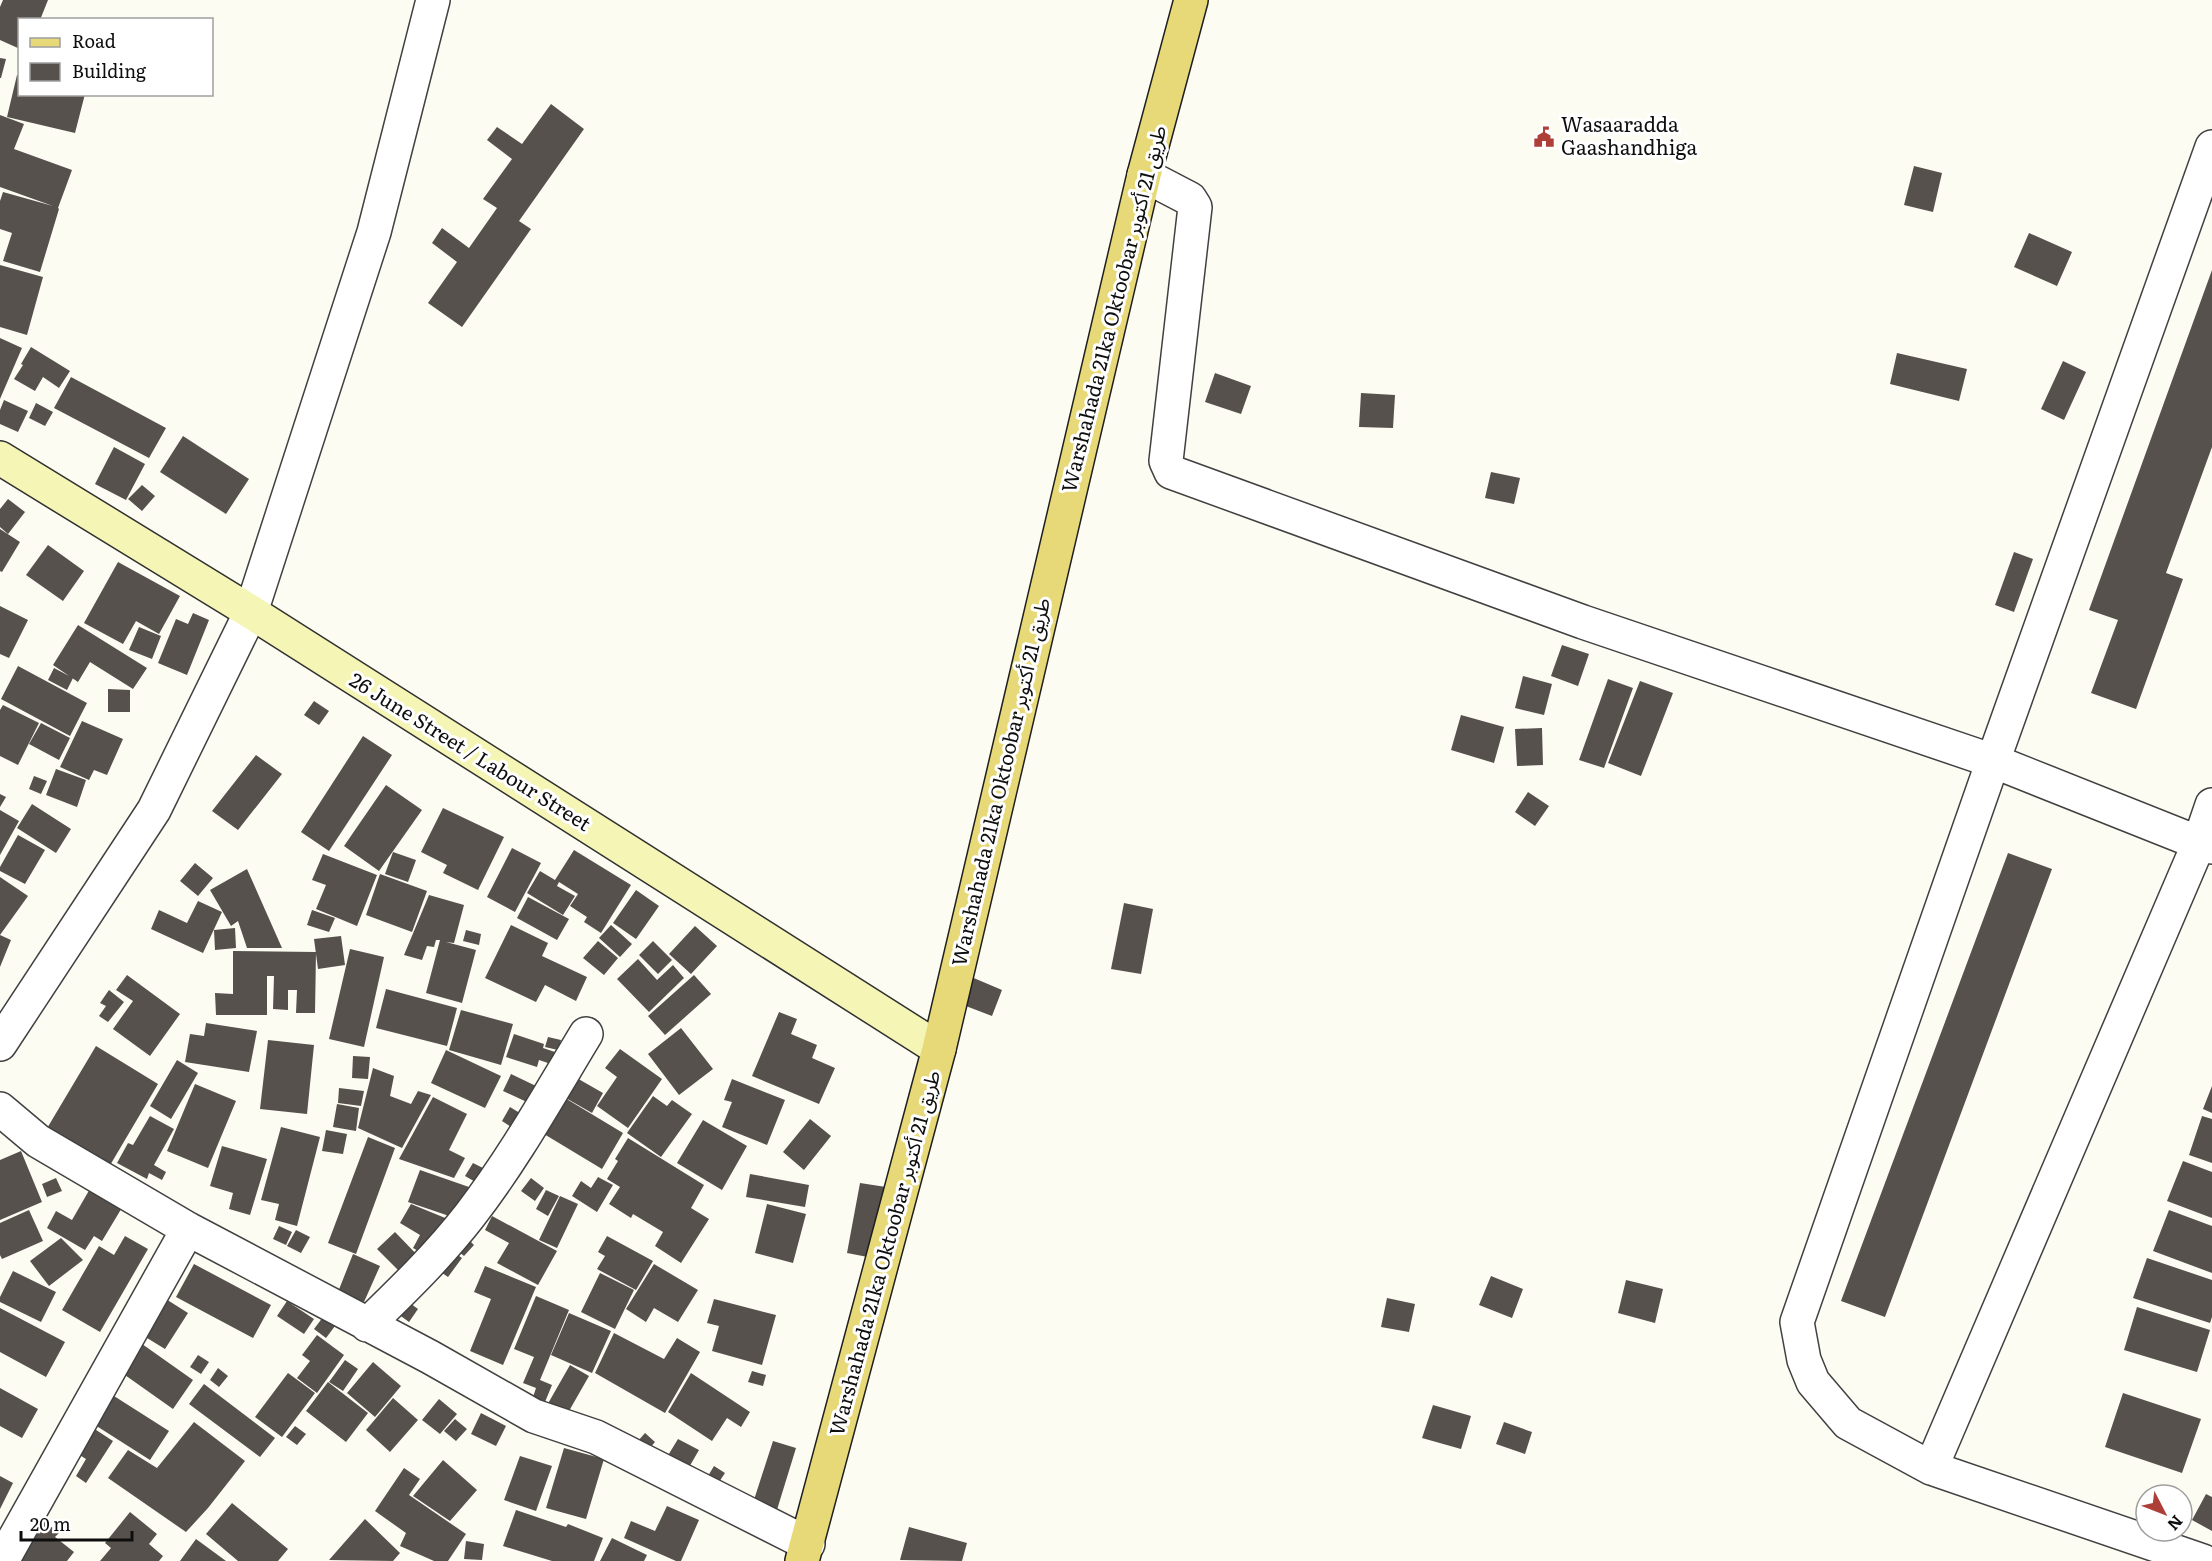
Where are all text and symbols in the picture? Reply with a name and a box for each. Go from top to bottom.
legend [18,18,213,96]
text: Road [72,27,116,54]
text: Building [72,57,147,84]
place label: Wasaaradda Gaashandhiga [1561,108,1697,161]
street label: Warshahada 21ka Oktoobar طريق 21 أكتوبر [1052,122,1172,495]
public building icon: Wasaaradda Gaashandhiga [1532,125,1556,149]
street label: Warshahada 21ka Oktoobar طريق 21 أكتوبر [942,594,1056,969]
street label: 26 June Street / Labour Street [345,664,597,837]
street label: Warshahada 21ka Oktoobar طريق 21 أكتوبر [820,1066,946,1439]
north arrow [2134,1483,2194,1543]
scale bar [21,1504,132,1542]
text: 20 m [30,1510,71,1537]
text: N [2162,1511,2189,1537]

